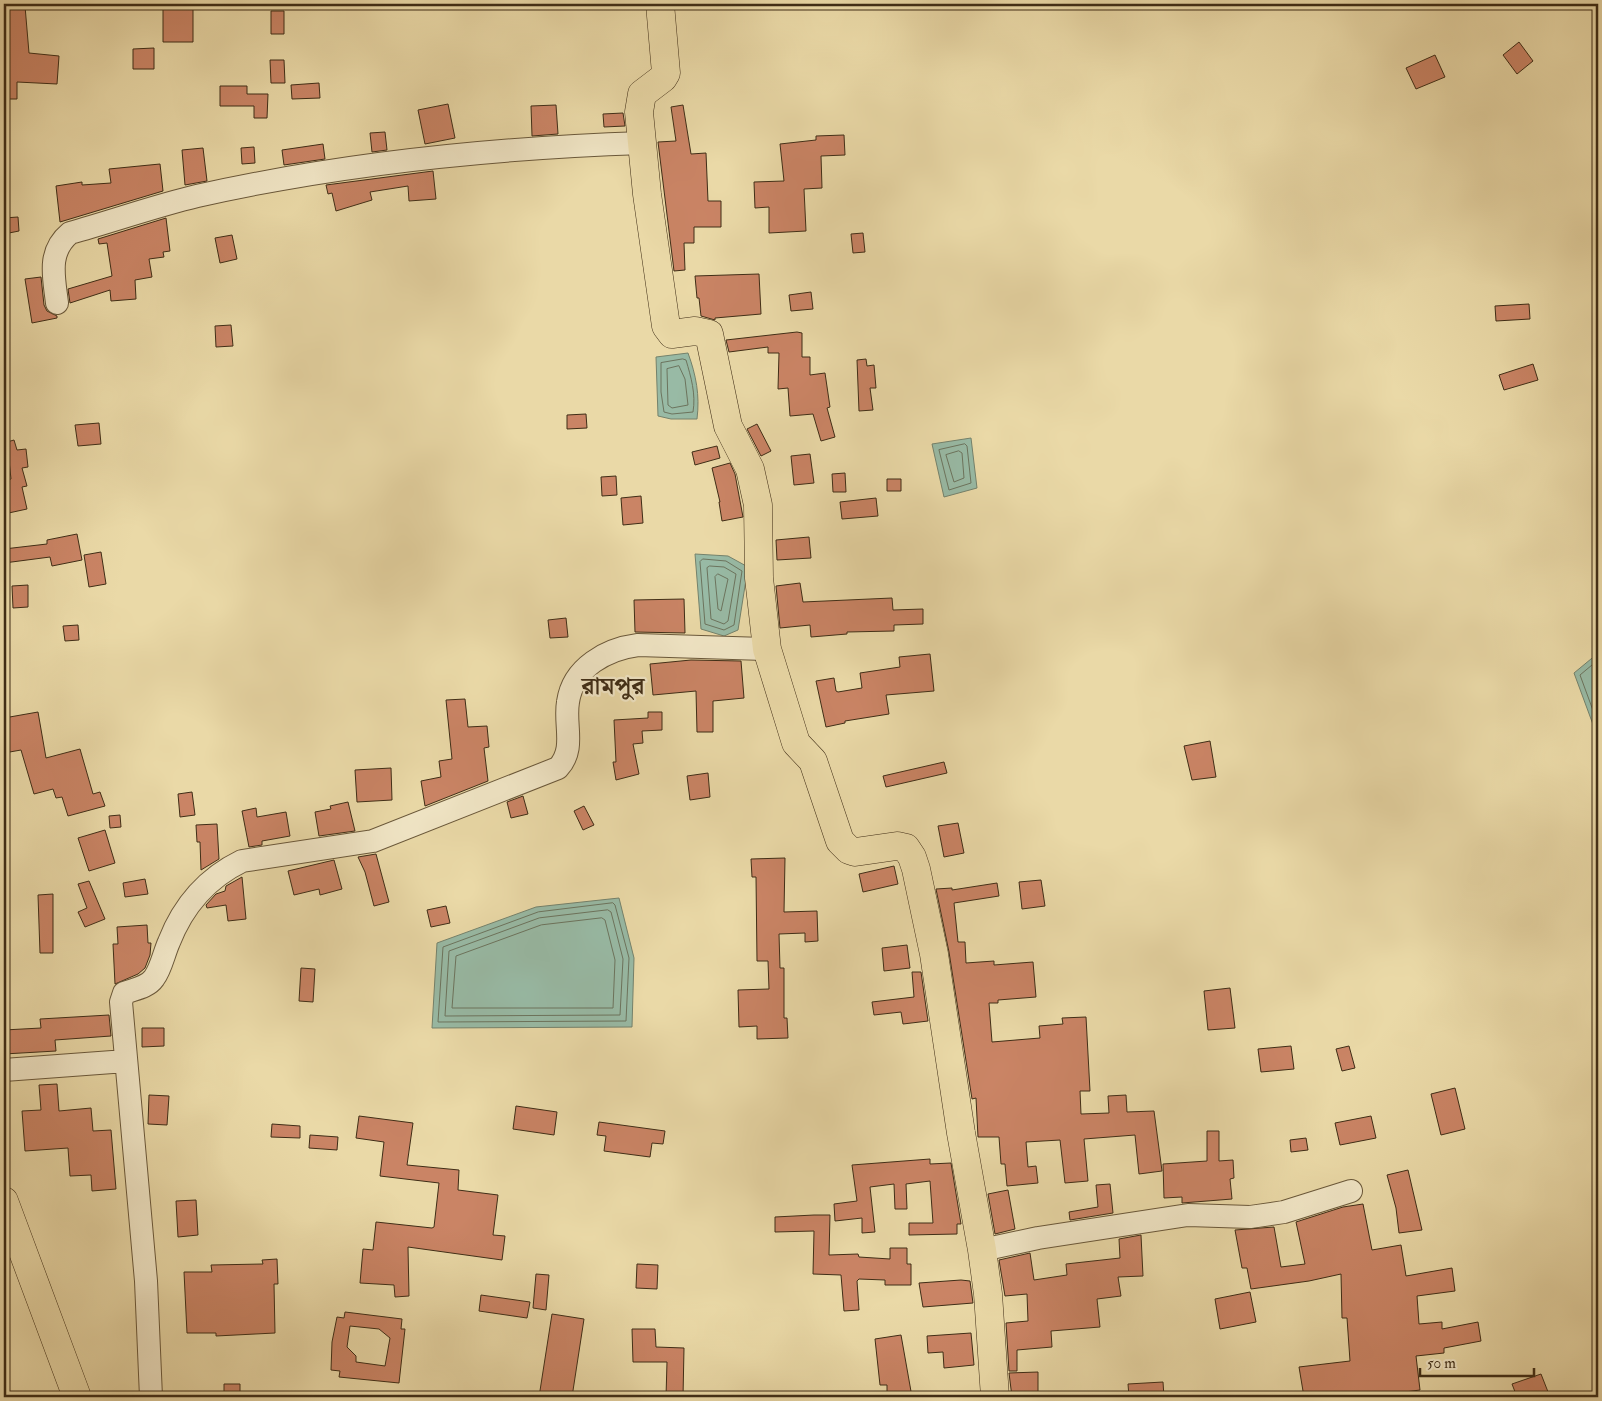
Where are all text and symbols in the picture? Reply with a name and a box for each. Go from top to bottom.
district label: রামপুর [580,671,645,702]
scale bar [1420,1346,1533,1378]
text: 50 m [1427,1354,1456,1373]

